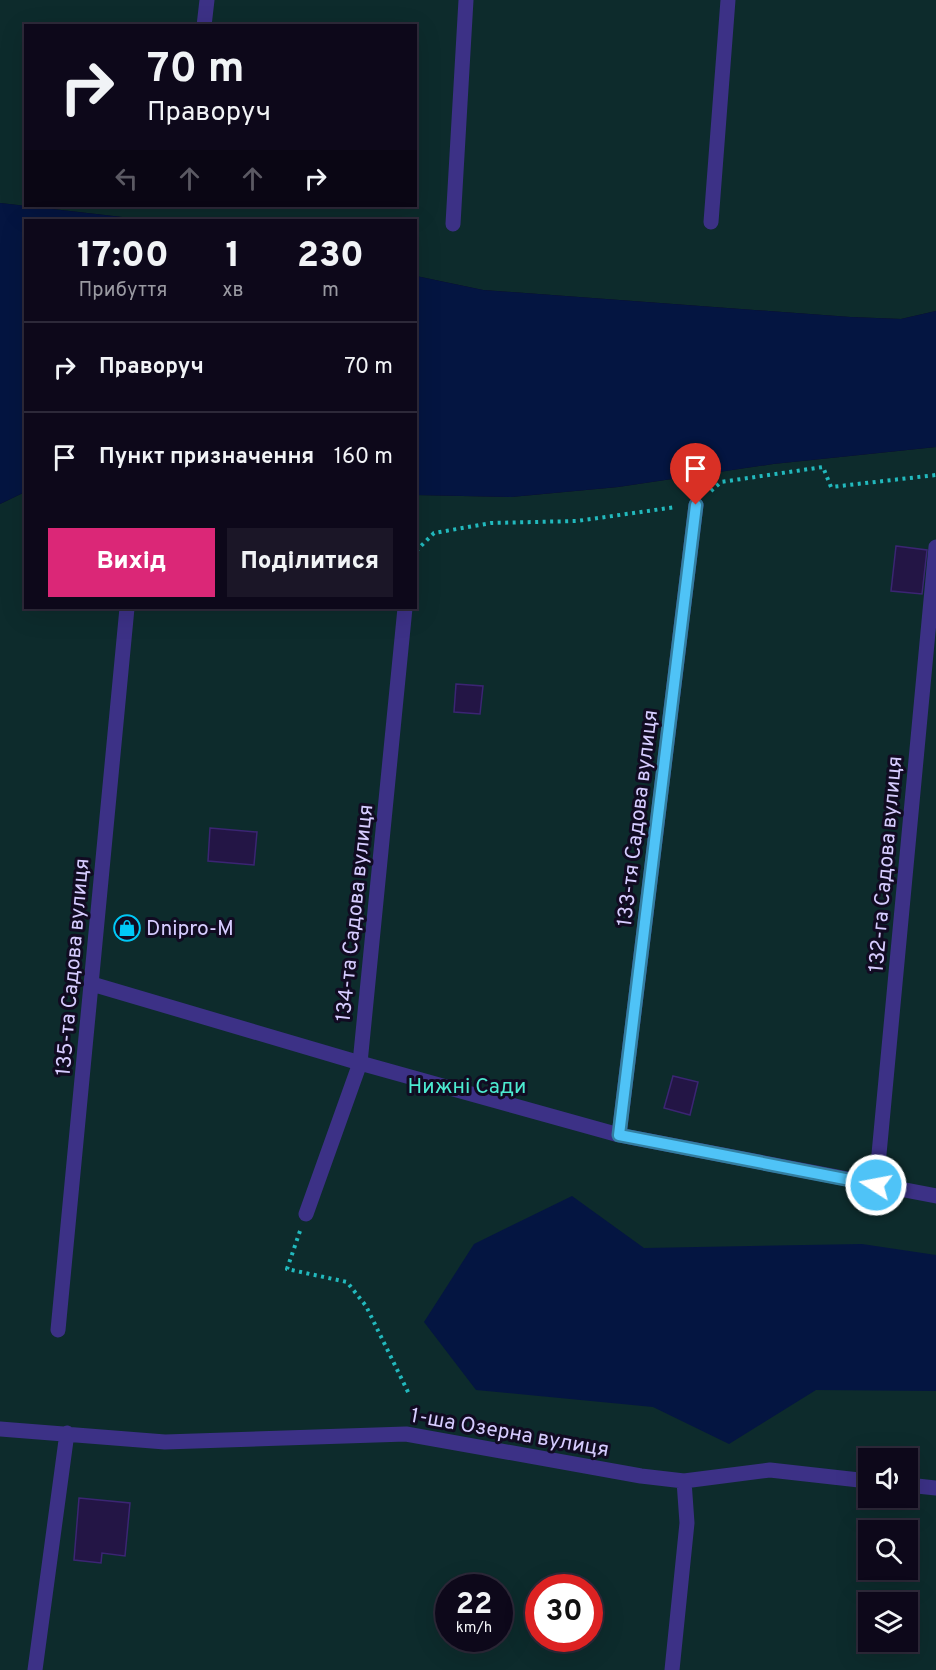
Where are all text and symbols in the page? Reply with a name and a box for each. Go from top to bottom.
text: 70 m [147,44,245,97]
icon: right [48,48,126,126]
text: Праворуч [147,96,271,130]
icon: left [110,162,143,195]
icon: ahead [173,162,206,195]
icon: ahead [236,162,269,195]
icon: right [299,162,332,195]
text: 17:00 [77,234,169,280]
text: 1 [226,234,240,280]
text: 230 [297,234,364,280]
text: Прибуття [79,278,168,304]
text: хв [222,278,244,304]
text: m [322,278,339,304]
icon: right [48,351,81,384]
text: Праворуч [99,354,204,381]
text: 70 m [344,354,393,381]
icon: arrive [48,441,81,474]
pin [670,443,721,505]
text: Пункт призначення [99,444,314,471]
text: 160 m [334,444,393,471]
icon: arrive [679,452,712,485]
button: Вихід [48,528,215,597]
button: Поділитися [227,528,393,597]
street label: 133-тя Садова вулиця [612,708,665,928]
street label: 132-га Садова вулиця [864,755,909,973]
street label: 134-та Садова вулиця [331,803,380,1023]
street label: 135-та Садова вулиця [51,857,96,1077]
shop icon: Dnipro-M [112,913,142,943]
place label: Dnipro-M [146,916,234,943]
park label: Нижні Сади [408,1074,526,1101]
position arrow [844,1153,908,1217]
street label: 1-ша Озерна вулиця [408,1403,611,1464]
map controls [858,1448,918,1652]
button: sound [858,1448,918,1508]
button: search [858,1520,918,1580]
speed limit sign: 30 [525,1574,603,1652]
text: 22 [456,1587,492,1624]
button: layers [858,1592,918,1652]
text: km/h [456,1619,492,1638]

